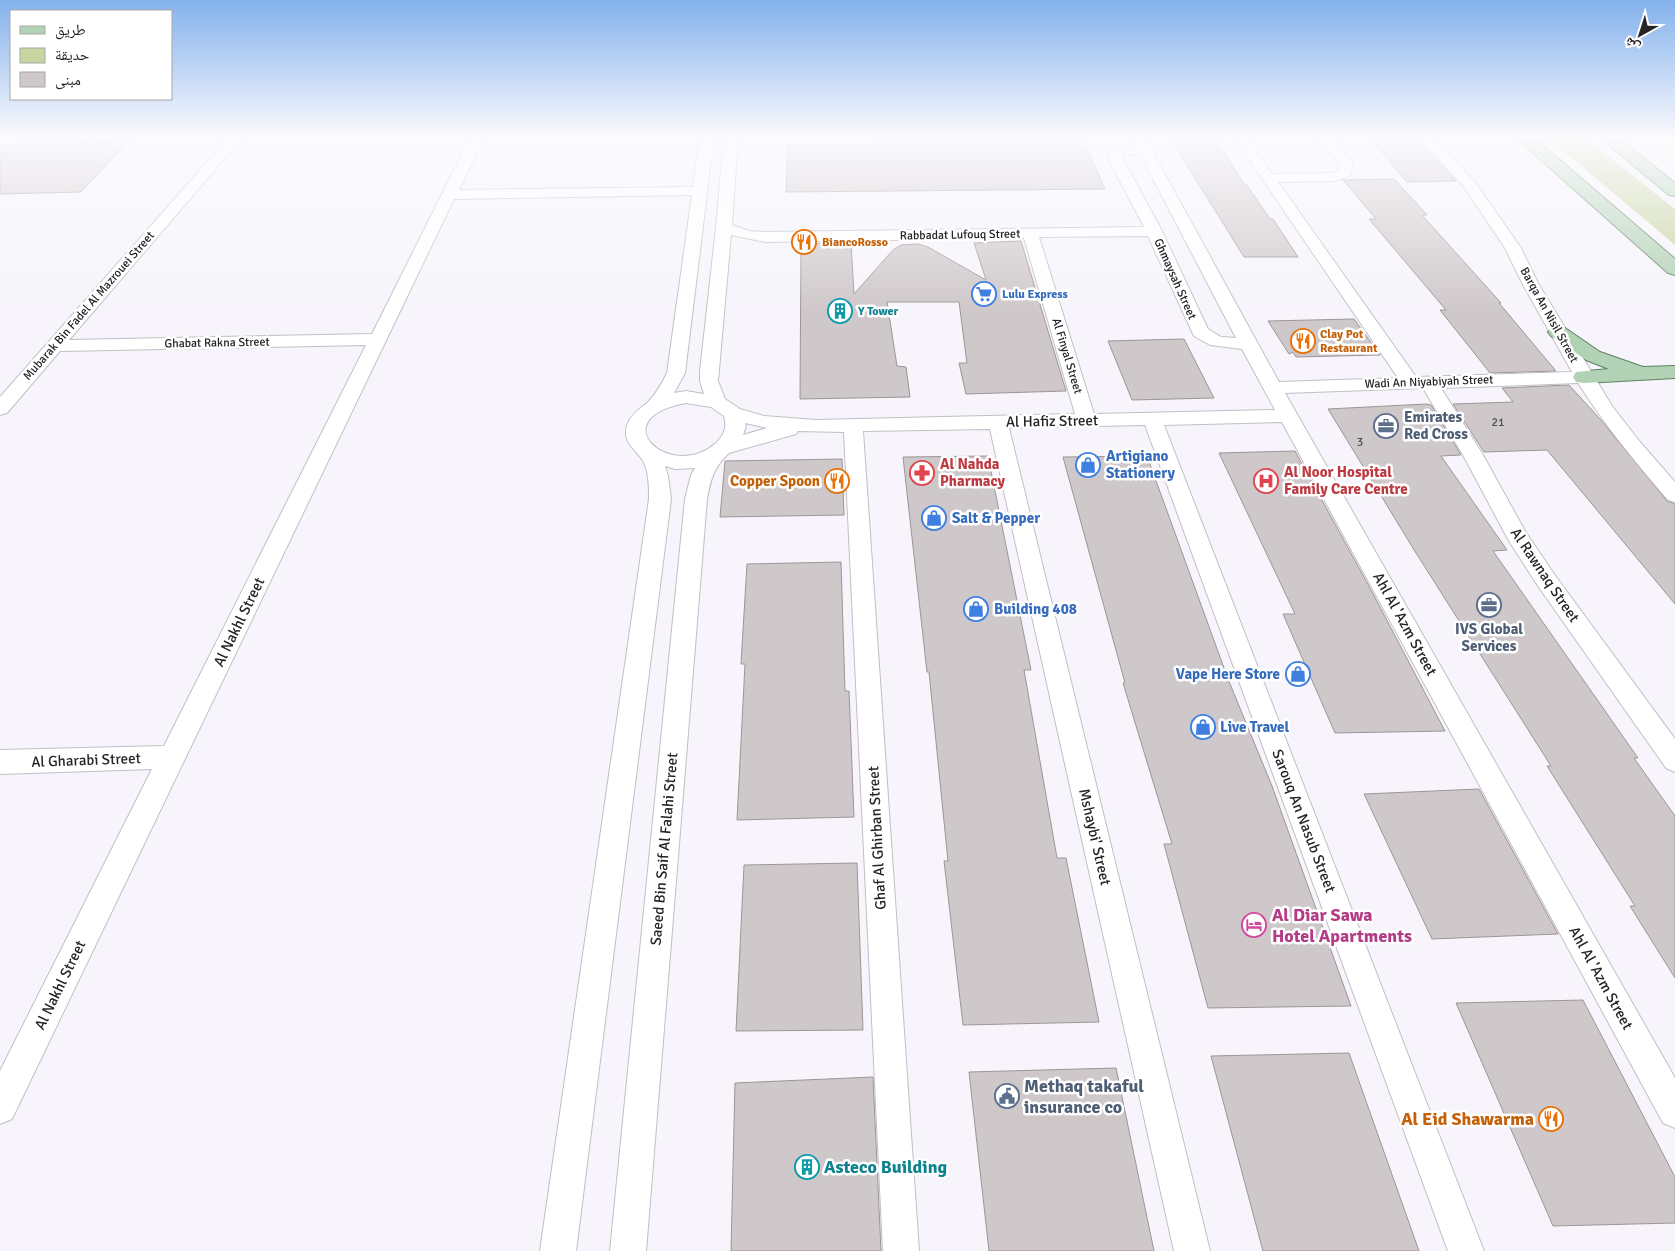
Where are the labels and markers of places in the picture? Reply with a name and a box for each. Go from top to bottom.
restaurant icon: BiancoRosso [791,229,817,255]
place label: BiancoRosso [822,235,888,250]
supermarket icon: Lulu Express [971,281,997,307]
place label: Lulu Express [1002,287,1069,302]
building icon: Y Tower [827,298,853,324]
place label: Y Tower [857,304,898,319]
place label: Clay Pot Restaurant [1320,327,1378,356]
restaurant icon: Clay Pot Restaurant [1290,328,1316,354]
place label: Emirates Red Cross [1404,408,1468,443]
office icon: Emirates Red Cross [1373,413,1399,439]
place label: Artigiano Stationery [1106,447,1176,482]
shop icon: Artigiano Stationery [1075,452,1101,478]
place label: Al Nahda Pharmacy [940,455,1005,490]
pharmacy icon: Al Nahda Pharmacy [909,460,935,486]
place label: Al Noor Hospital Family Care Centre [1284,463,1408,498]
restaurant icon: Copper Spoon [824,468,850,494]
hospital icon: Al Noor Hospital Family Care Centre [1253,468,1279,494]
place label: Copper Spoon [730,472,820,490]
shop icon: Salt & Pepper [921,505,947,531]
place label: Salt & Pepper [952,509,1040,527]
office icon: IVS Global Services [1476,592,1502,618]
shop icon: Building 408 [963,596,989,622]
place label: Building 408 [994,600,1077,618]
place label: IVS Global Services [1455,620,1523,655]
shop icon: Vape Here Store [1285,661,1311,687]
place label: Vape Here Store [1176,665,1280,683]
shop icon: Live Travel [1190,714,1216,740]
place label: Live Travel [1220,718,1290,736]
place label: Al Diar Sawa Hotel Apartments [1272,904,1412,947]
hotel icon: Al Diar Sawa Hotel Apartments [1241,912,1267,938]
place label: Methaq takaful insurance co [1024,1075,1144,1118]
public building icon: Methaq takaful insurance co [994,1083,1020,1109]
restaurant icon: Al Eid Shawarma [1538,1106,1564,1132]
place label: Al Eid Shawarma [1401,1108,1534,1130]
building icon: Asteco Building [794,1154,820,1180]
place label: Asteco Building [824,1156,947,1178]

